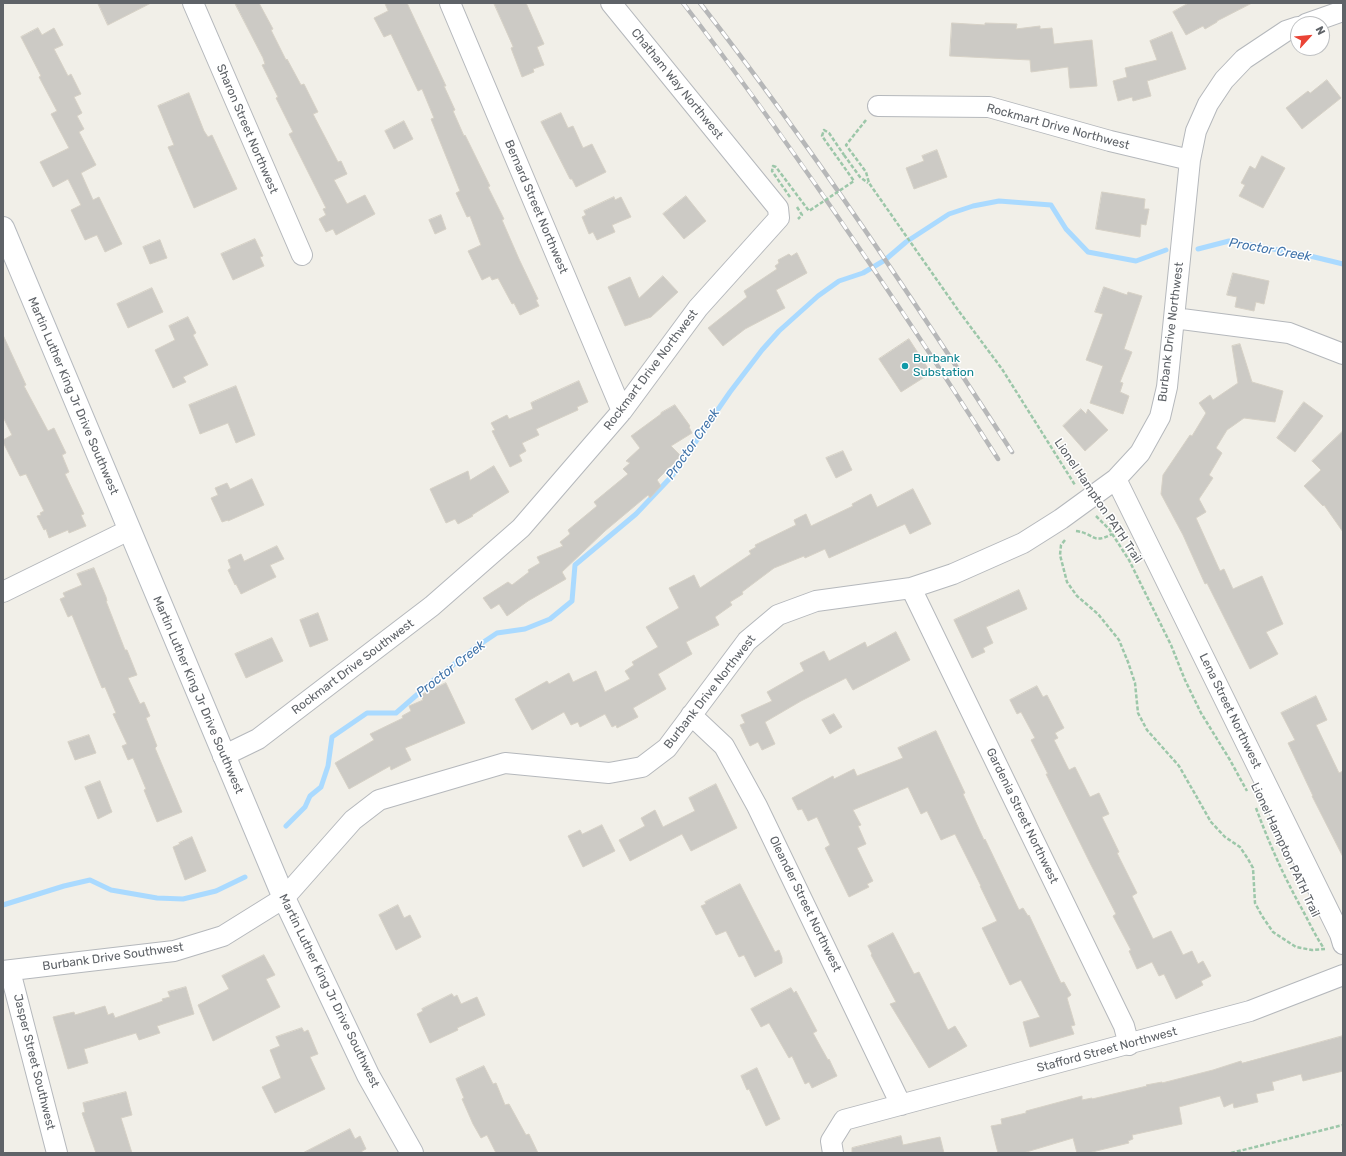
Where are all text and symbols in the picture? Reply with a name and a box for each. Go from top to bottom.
north arrow [1290,16,1330,56]
text: N [1313,24,1328,37]
street label: Chatham Way Northwest [628,26,726,142]
street label: Sharon Street Northwest [213,62,281,196]
street label: Rockmart Drive Northwest [985,101,1131,153]
street label: Bernard Street Northwest [501,138,571,276]
water label: Proctor Creek [1228,235,1312,265]
street label: Burbank Drive Northwest [1155,261,1187,403]
street label: Martin Luther King Jr Drive Southwest [25,295,121,497]
street label: Rockmart Drive Northwest [601,307,701,433]
place label: Burbank Substation [913,352,974,380]
marker: Burbank Substation [900,361,910,371]
water label: Proctor Creek [663,405,723,483]
street label: Lionel Hampton PATH Trail [1051,436,1145,566]
street label: Martin Luther King Jr Drive Southwest [150,594,246,796]
street label: Rockmart Drive Southwest [289,616,417,718]
street label: Burbank Drive Northwest [661,632,759,752]
water label: Proctor Creek [413,637,489,701]
street label: Lena Street Northwest [1196,651,1264,771]
street label: Gardenia Street Northwest [983,746,1061,886]
street label: Lionel Hampton PATH Trail [1247,780,1323,920]
street label: Oleander Street Northwest [766,834,844,974]
street label: Martin Luther King Jr Drive Southwest [276,892,382,1090]
street label: Burbank Drive Southwest [42,940,184,974]
street label: Jasper Street Southwest [10,992,58,1132]
street label: Stafford Street Northwest [1035,1024,1179,1076]

